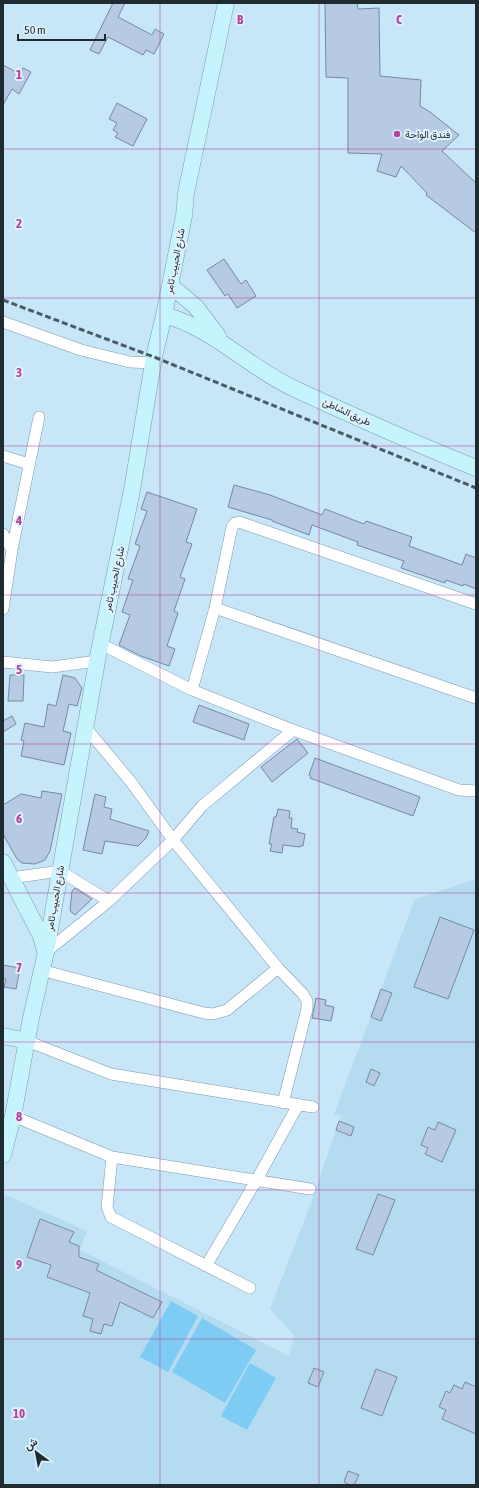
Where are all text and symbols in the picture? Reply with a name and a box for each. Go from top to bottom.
text: B [237,12,244,27]
text: C [396,12,402,27]
scale bar [18,16,105,42]
text: 50 m [24,23,46,37]
text: 1 [16,67,22,82]
marker: فندق الواحة [392,129,402,139]
place label: فندق الواحة [405,129,451,141]
text: 2 [16,216,22,231]
street label: شارع الحبيب ثامر [163,227,188,296]
text: 3 [16,365,22,380]
street label: طريق الشاطئ [321,396,373,429]
text: 4 [15,513,22,528]
street label: شارع الحبيب ثامر [102,545,127,614]
text: 5 [16,662,22,677]
text: 6 [16,811,22,826]
street label: شارع الحبيب ثامر [44,864,67,933]
text: 7 [16,960,22,975]
text: 8 [16,1109,22,1124]
text: 9 [16,1257,22,1272]
text: 10 [13,1406,25,1421]
north arrow [16,1432,56,1472]
text: ش [22,1435,40,1453]

